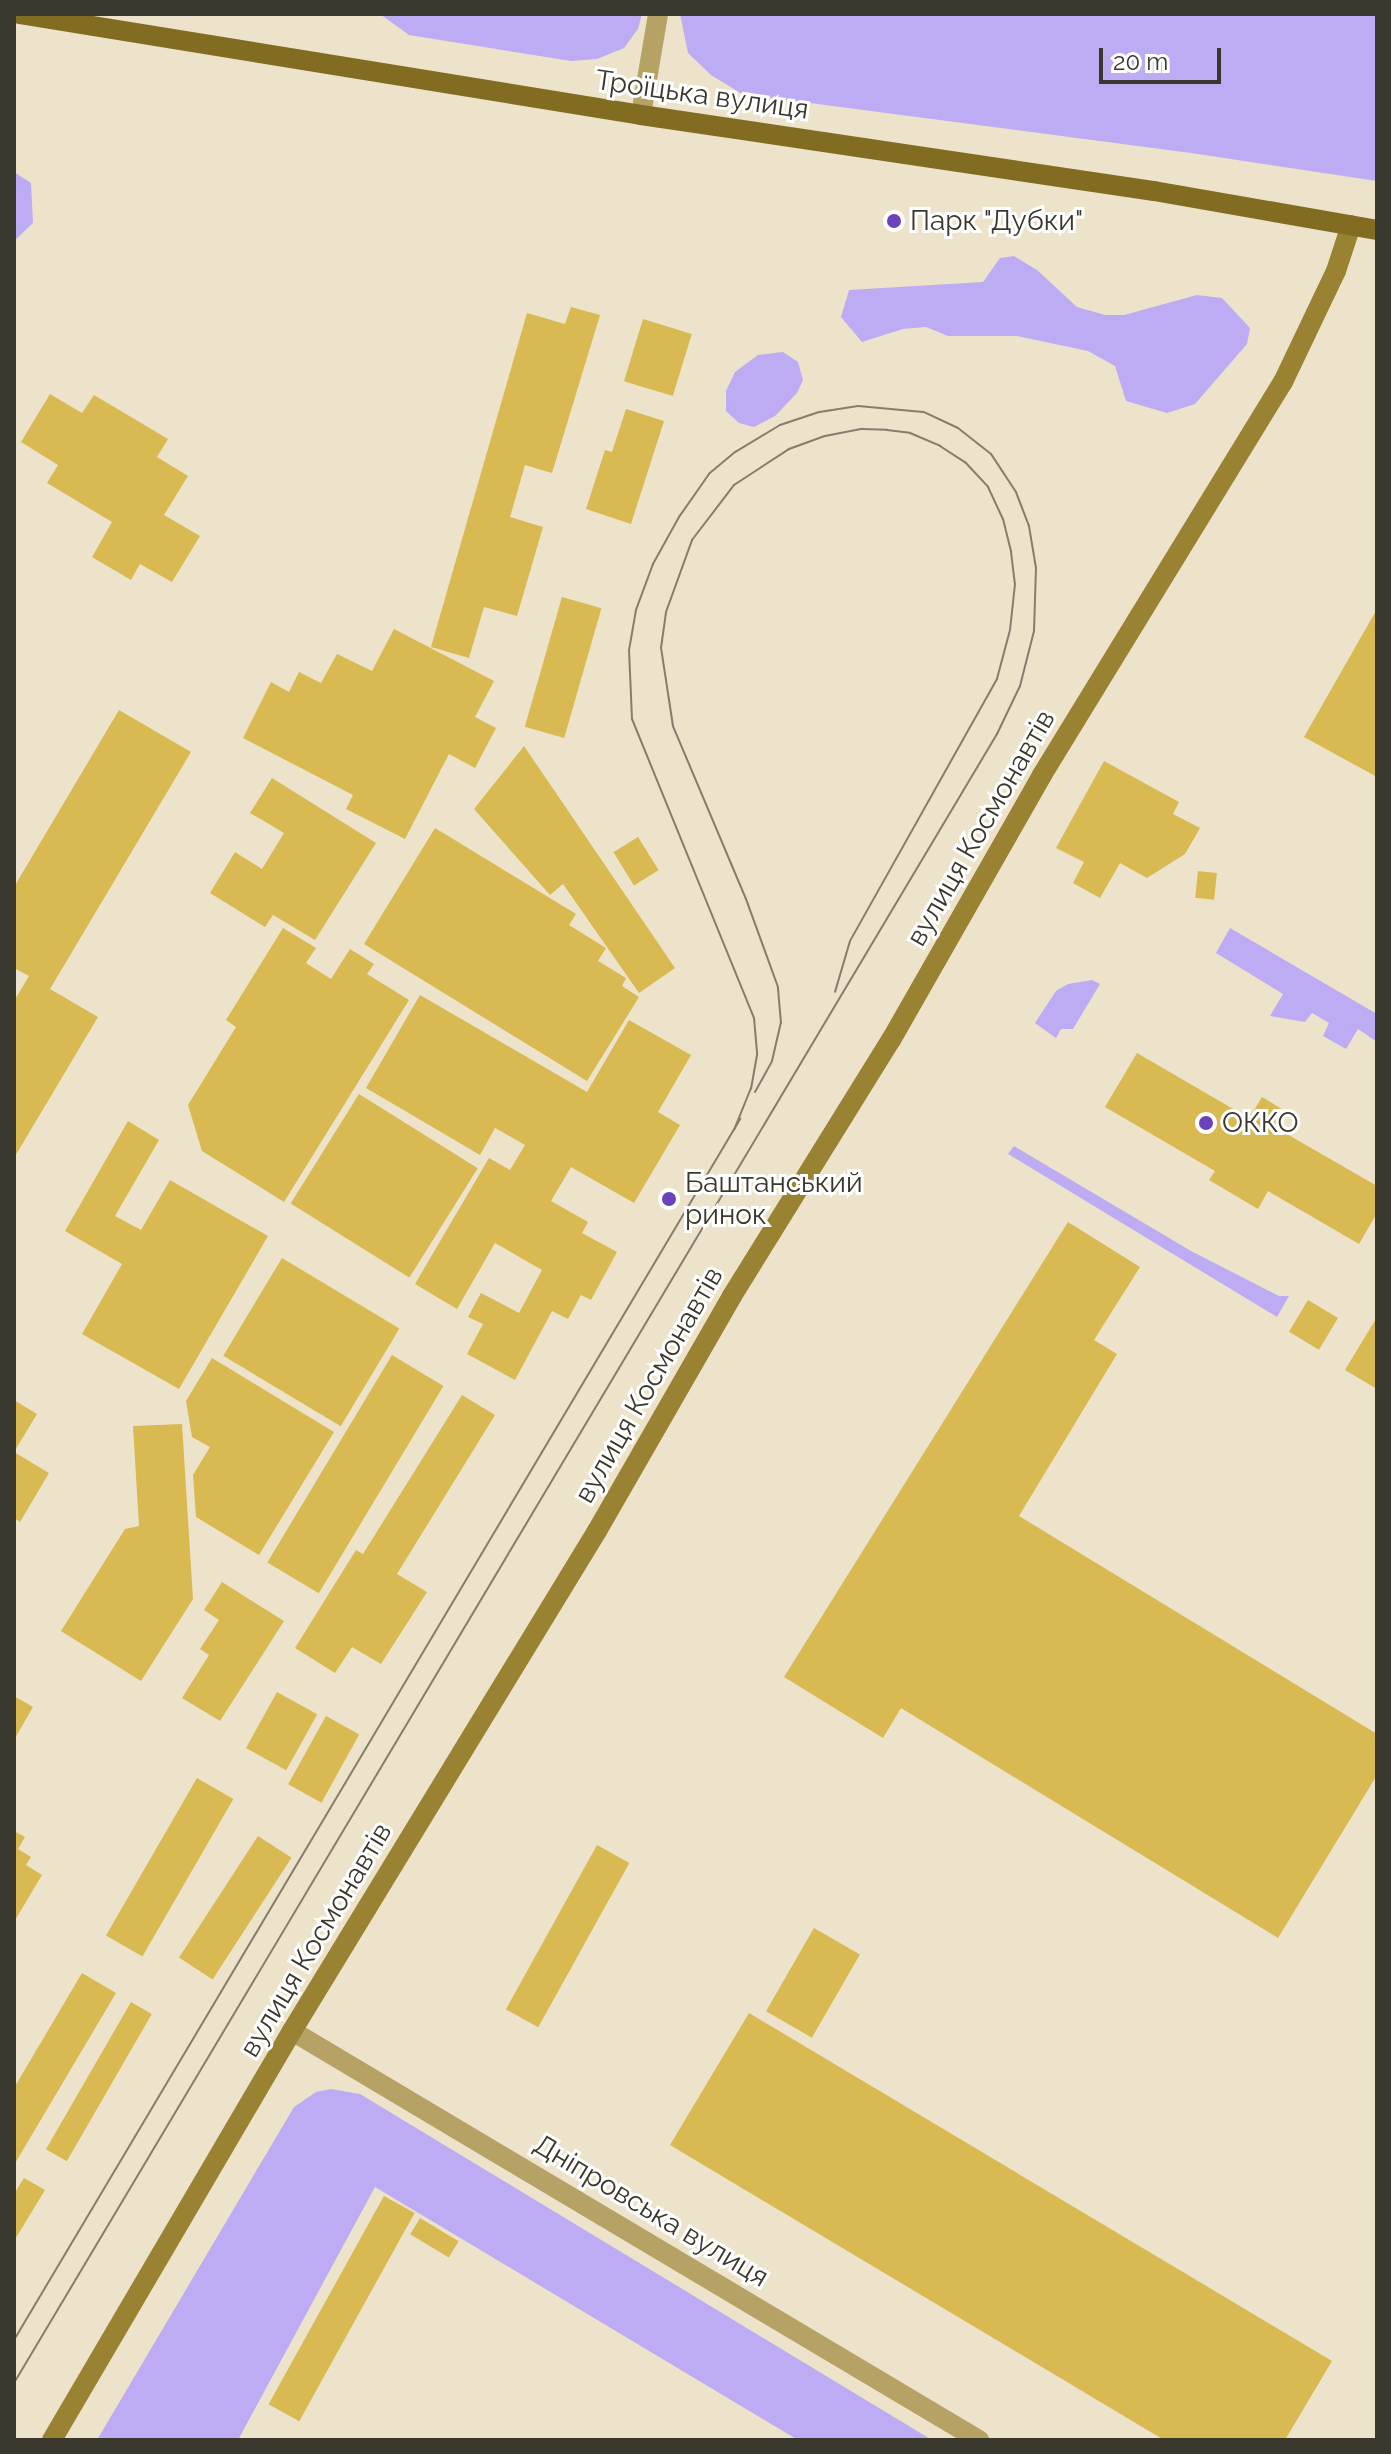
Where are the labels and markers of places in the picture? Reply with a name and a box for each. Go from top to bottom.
place label: Парк "Дубки" [910,204,1084,238]
marker: Парк "Дубки" [885,212,903,230]
place label: ОККО [1222,1106,1298,1140]
marker: ОККО [1197,1114,1215,1132]
place label: Баштанський ринок [685,1166,863,1232]
marker: Баштанський ринок [660,1190,678,1208]

